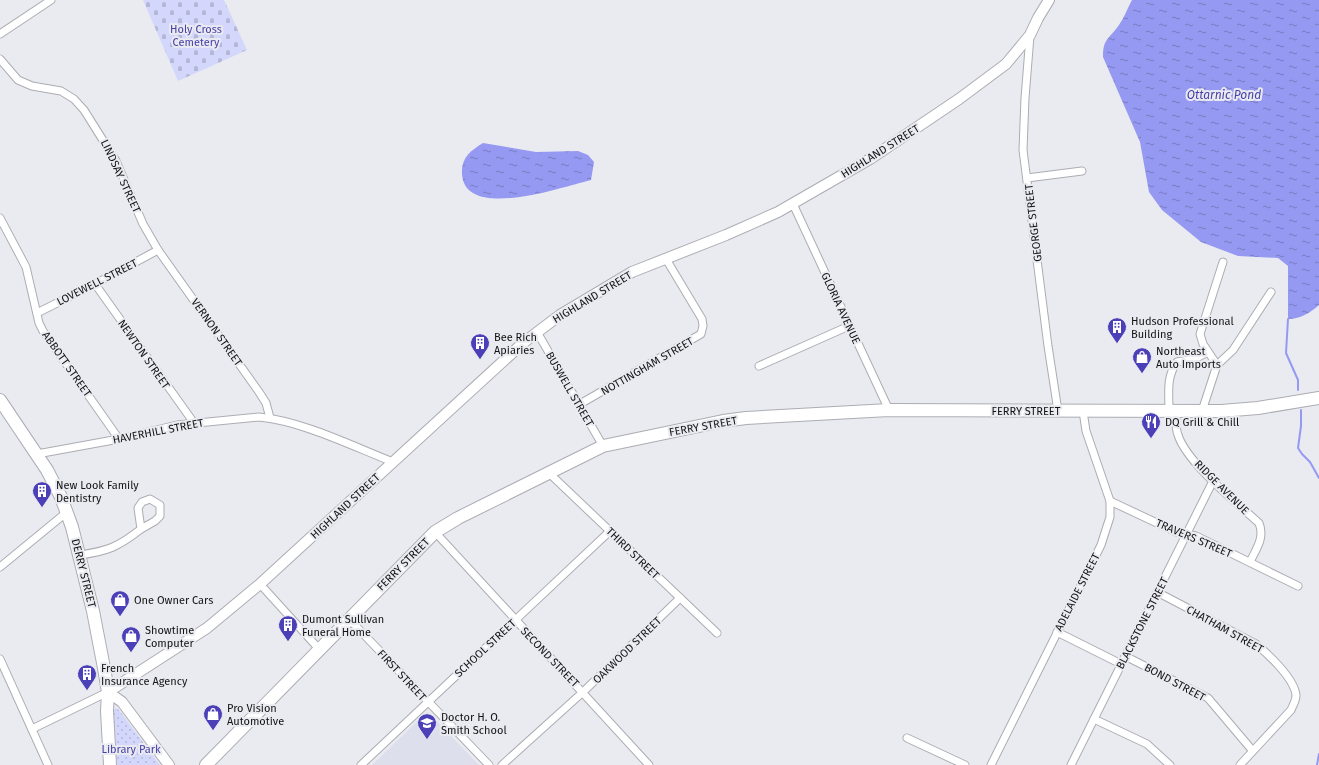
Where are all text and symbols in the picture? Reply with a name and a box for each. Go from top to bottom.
park label: Holy Cross Cemetery [170,23,222,49]
water label: Ottarnic Pond [1187,88,1261,102]
street label: HIGHLAND STREET [839,122,922,181]
street label: LINDSAY STREET [98,137,143,215]
street label: GEORGE STREET [1022,183,1045,263]
street label: LOVEWELL STREET [55,256,140,308]
street label: HIGHLAND STREET [550,269,634,326]
street label: GLORIA AVENUE [818,270,863,346]
street label: VERNON STREET [188,296,245,369]
place label: Hudson Professional Building [1131,315,1234,341]
building icon: Hudson Professional Building [1106,316,1128,344]
street label: NEWTON STREET [115,317,172,392]
street label: ABBOTT STREET [39,329,94,400]
place label: Bee Rich Apiaries [494,331,537,357]
building icon: Bee Rich Apiaries [469,332,491,360]
street label: NOTTINGHAM STREET [599,334,696,398]
place label: Northeast Auto Imports [1156,345,1221,371]
shop icon: Northeast Auto Imports [1131,346,1153,374]
street label: BUSWELL STREET [543,350,596,429]
street label: FERRY STREET [992,405,1061,418]
restaurant icon: DQ Grill & Chill [1140,411,1162,439]
street label: FERRY STREET [668,414,738,439]
street label: HAVERHILL STREET [111,416,205,447]
place label: DQ Grill & Chill [1165,416,1239,429]
street label: RIDGE AVENUE [1192,457,1252,517]
street label: HIGHLAND STREET [308,471,383,542]
place label: New Look Family Dentistry [56,479,139,505]
building icon: New Look Family Dentistry [31,480,53,508]
street label: TRAVERS STREET [1154,517,1234,560]
street label: THIRD STREET [603,525,662,582]
street label: FERRY STREET [374,535,433,593]
street label: DERRY STREET [69,537,98,609]
street label: ADELAIDE STREET [1052,551,1103,633]
street label: BLACKSTONE STREET [1114,575,1171,671]
shop icon: One Owner Cars [109,589,131,617]
place label: One Owner Cars [134,594,213,607]
street label: CHATHAM STREET [1184,603,1266,656]
place label: Dumont Sullivan Funeral Home [302,613,384,639]
building icon: Dumont Sullivan Funeral Home [277,614,299,642]
street label: OAKWOOD STREET [590,614,665,686]
street label: SCHOOL STREET [452,617,519,680]
place label: Showtime Computer [145,624,195,650]
shop icon: Showtime Computer [120,625,142,653]
street label: SECOND STREET [518,625,582,690]
street label: FIRST STREET [375,647,429,704]
street label: BOND STREET [1142,661,1208,704]
place label: French Insurance Agency [101,662,188,688]
building icon: French Insurance Agency [76,663,98,691]
place label: Pro Vision Automotive [227,702,284,728]
shop icon: Pro Vision Automotive [202,703,224,731]
place label: Doctor H. O. Smith School [441,711,507,737]
school or university icon: Doctor H. O. Smith School [416,712,438,740]
park label: Library Park [101,743,161,756]

